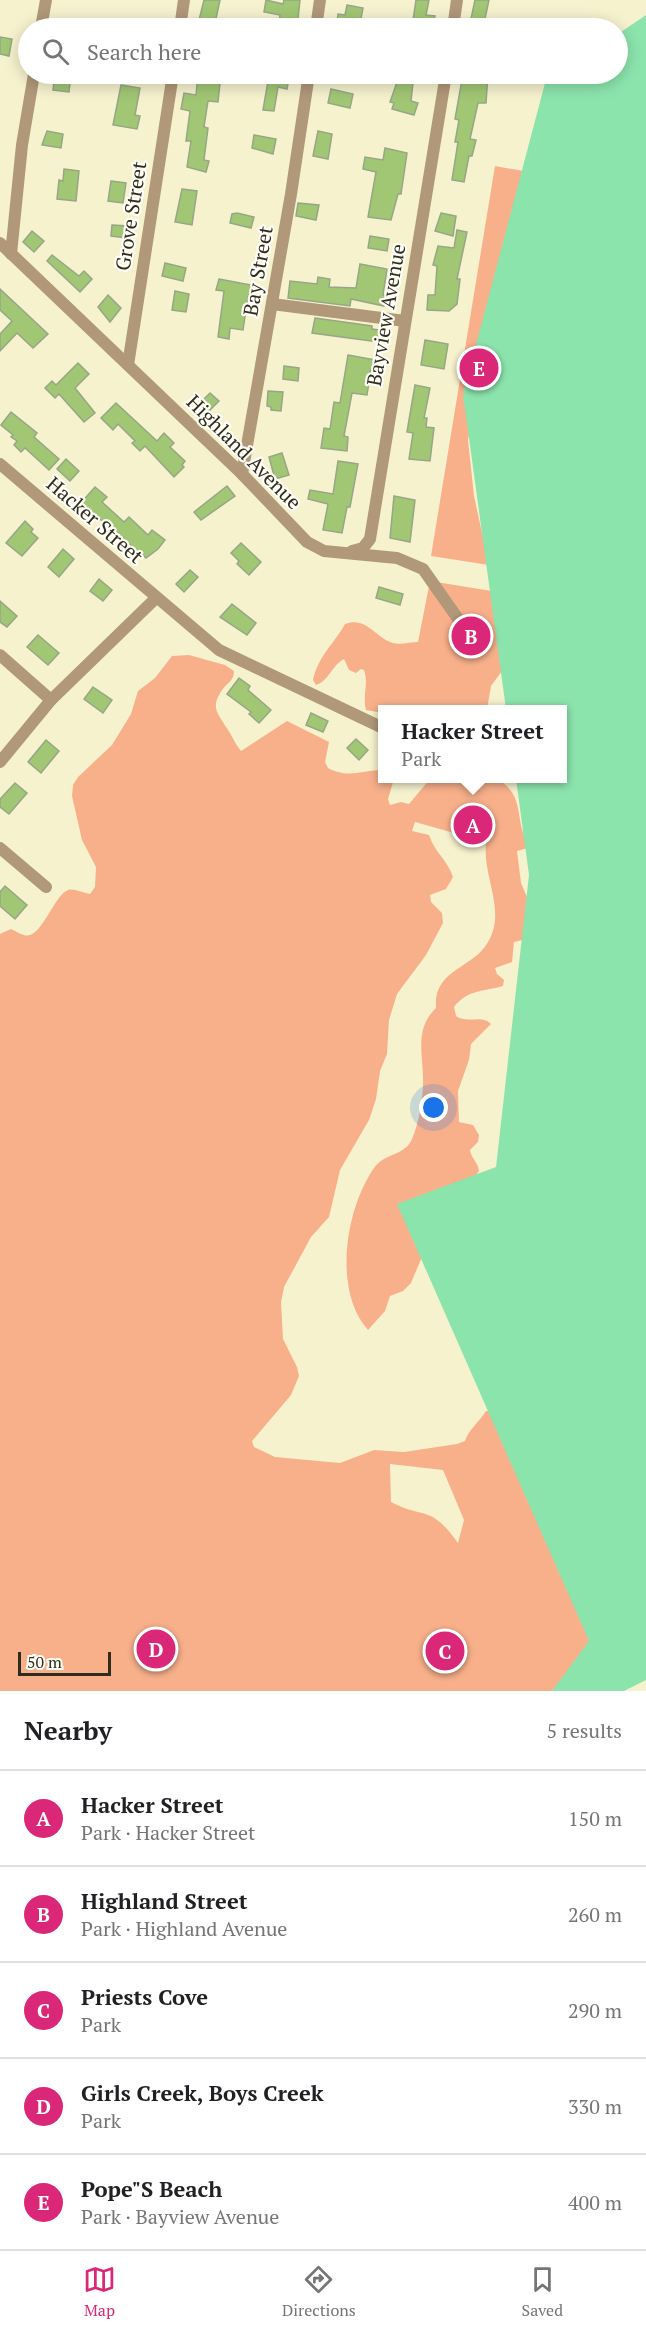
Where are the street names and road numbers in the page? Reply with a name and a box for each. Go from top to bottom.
street label: Grove Street [109,159,153,272]
street label: Bay Street [236,223,279,318]
street label: Bayview Avenue [360,242,411,388]
street label: Highland Avenue [181,388,308,515]
street label: Hacker Street [41,470,150,570]

